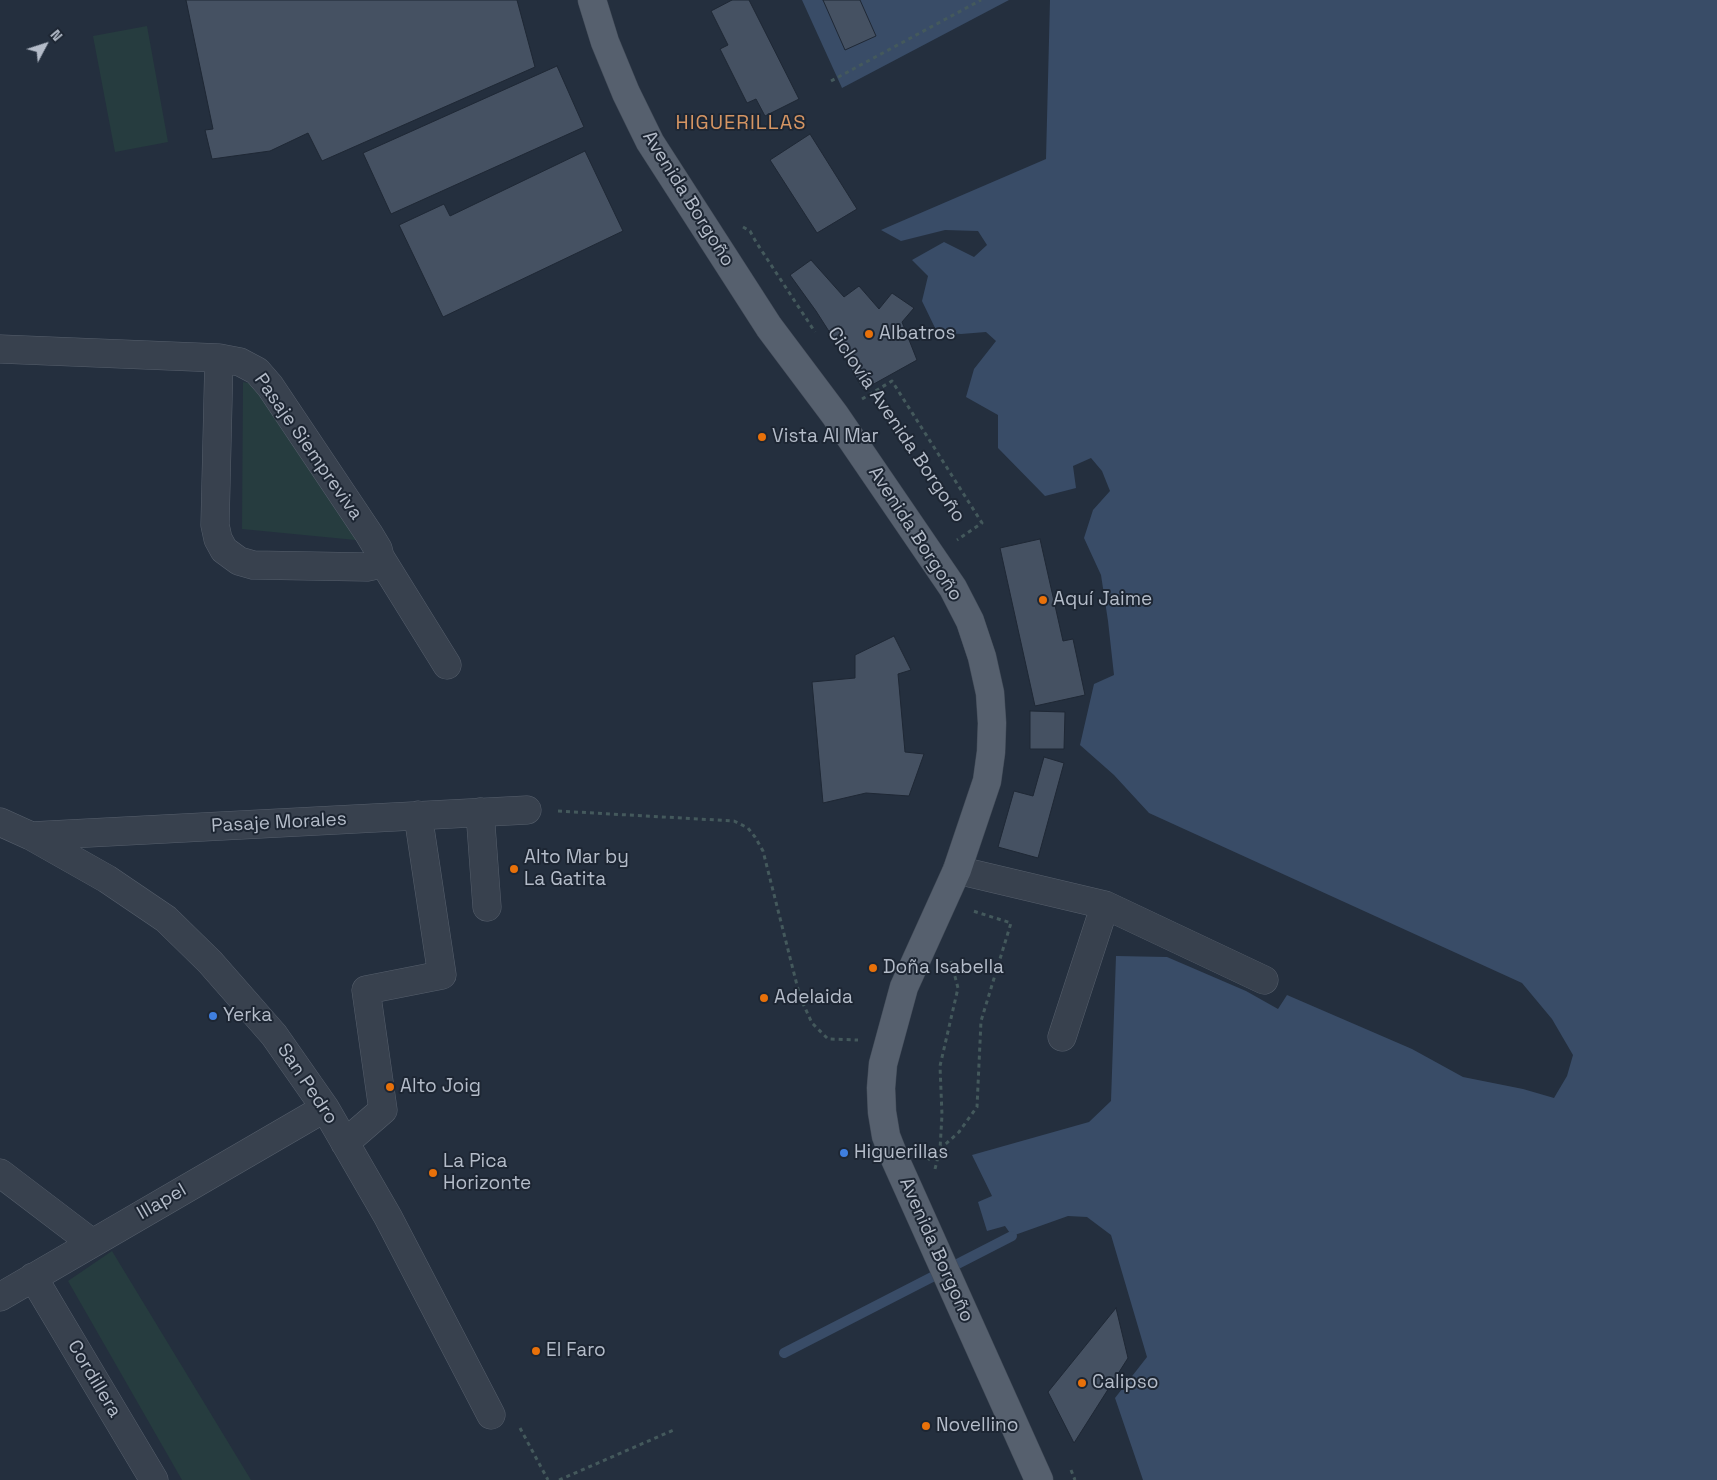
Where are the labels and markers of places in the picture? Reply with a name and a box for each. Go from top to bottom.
place label: Albatros [879,323,955,345]
marker: Albatros [863,328,875,340]
place label: Vista Al Mar [772,426,879,448]
marker: Vista Al Mar [756,431,768,443]
place label: Aquí Jaime [1053,589,1152,611]
marker: Aquí Jaime [1037,594,1049,606]
place label: Alto Mar by La Gatita [524,847,629,891]
marker: Alto Mar by La Gatita [508,863,520,875]
place label: Doña Isabella [883,957,1004,979]
marker: Doña Isabella [867,962,879,974]
place label: Adelaida [774,987,853,1009]
marker: Adelaida [758,992,770,1004]
place label: Yerka [223,1005,272,1027]
marker: Yerka [207,1010,219,1022]
place label: Alto Joig [400,1076,481,1098]
marker: Alto Joig [384,1081,396,1093]
place label: Higuerillas [854,1142,948,1164]
marker: Higuerillas [838,1147,850,1159]
place label: La Pica Horizonte [443,1151,531,1195]
marker: La Pica Horizonte [427,1167,439,1179]
place label: El Faro [546,1340,606,1362]
marker: El Faro [530,1345,542,1357]
place label: Calipso [1092,1372,1158,1394]
marker: Calipso [1076,1377,1088,1389]
place label: Novellino [936,1415,1018,1437]
marker: Novellino [920,1420,932,1432]

